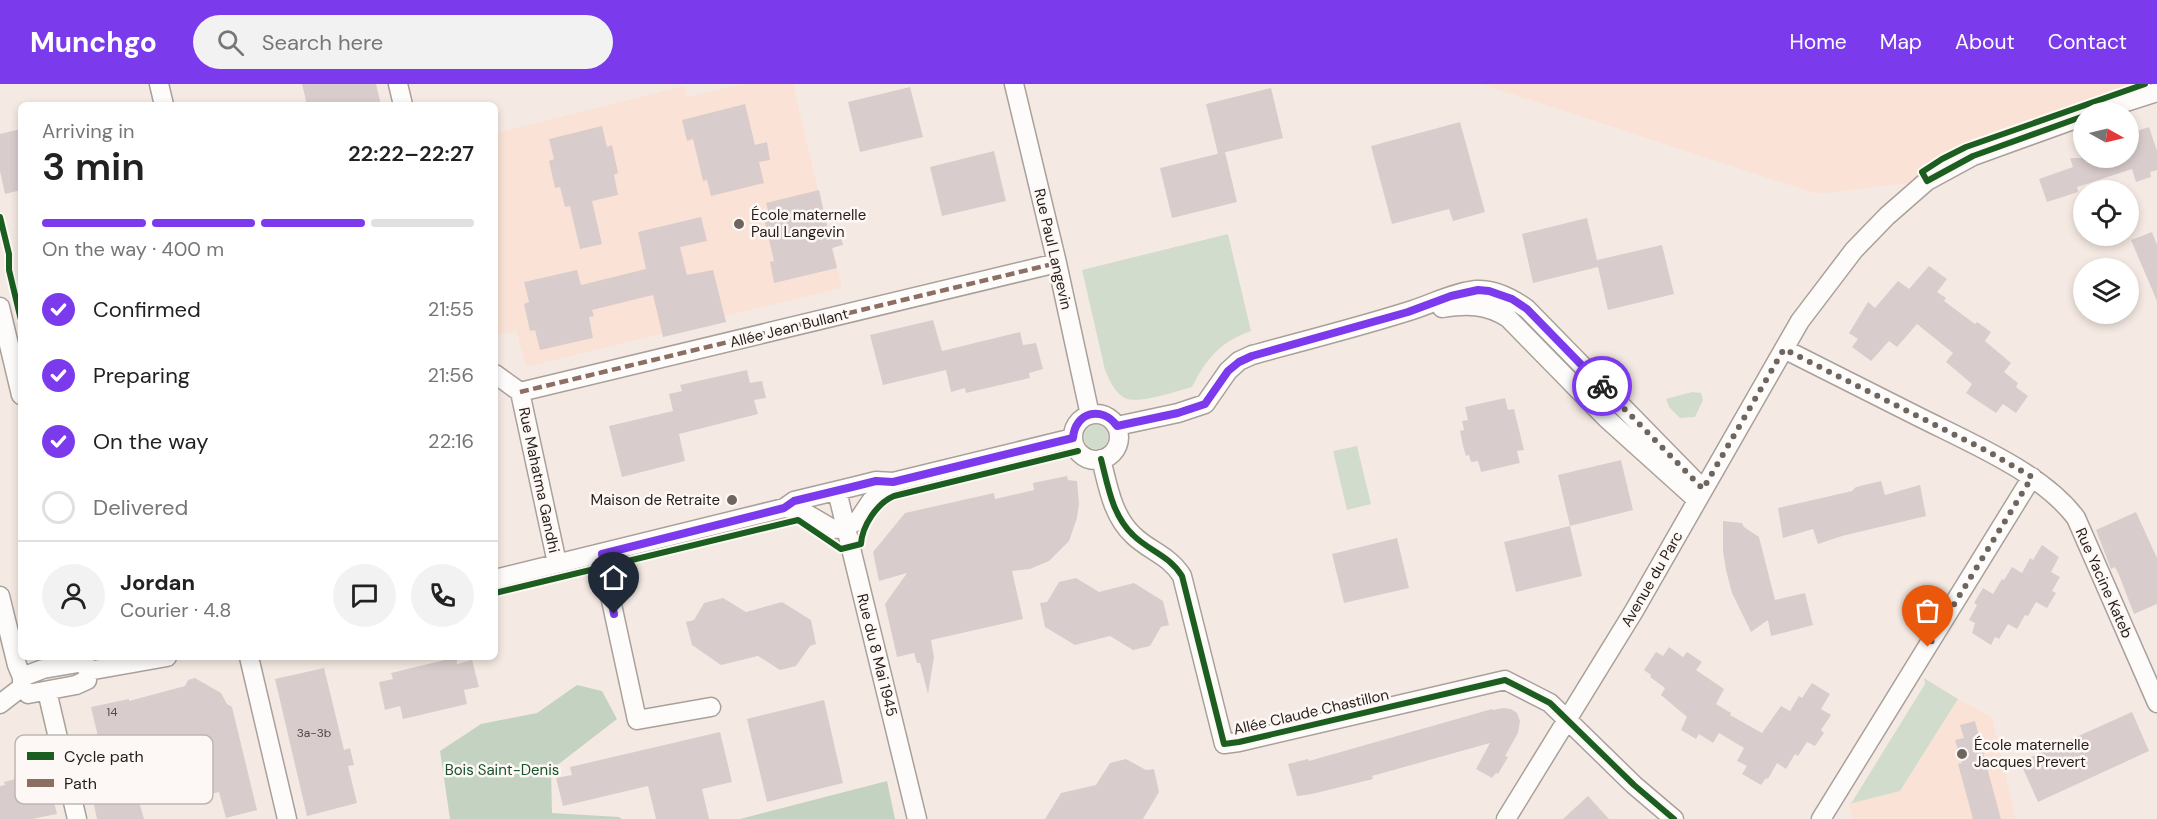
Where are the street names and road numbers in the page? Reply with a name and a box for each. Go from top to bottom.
street label: Rue Paul Langevin [1029,187,1077,311]
street label: Allée Jean Bullant [728,304,850,352]
street label: Rue Mahatma Gandhi [514,405,564,555]
street label: Rue Yacine Kateb [2071,525,2137,641]
street label: Avenue du Parc [1617,528,1687,630]
street label: Rue du 8 Mai 1945 [852,592,902,718]
street label: Allée Claude Chastillon [1231,684,1391,740]

